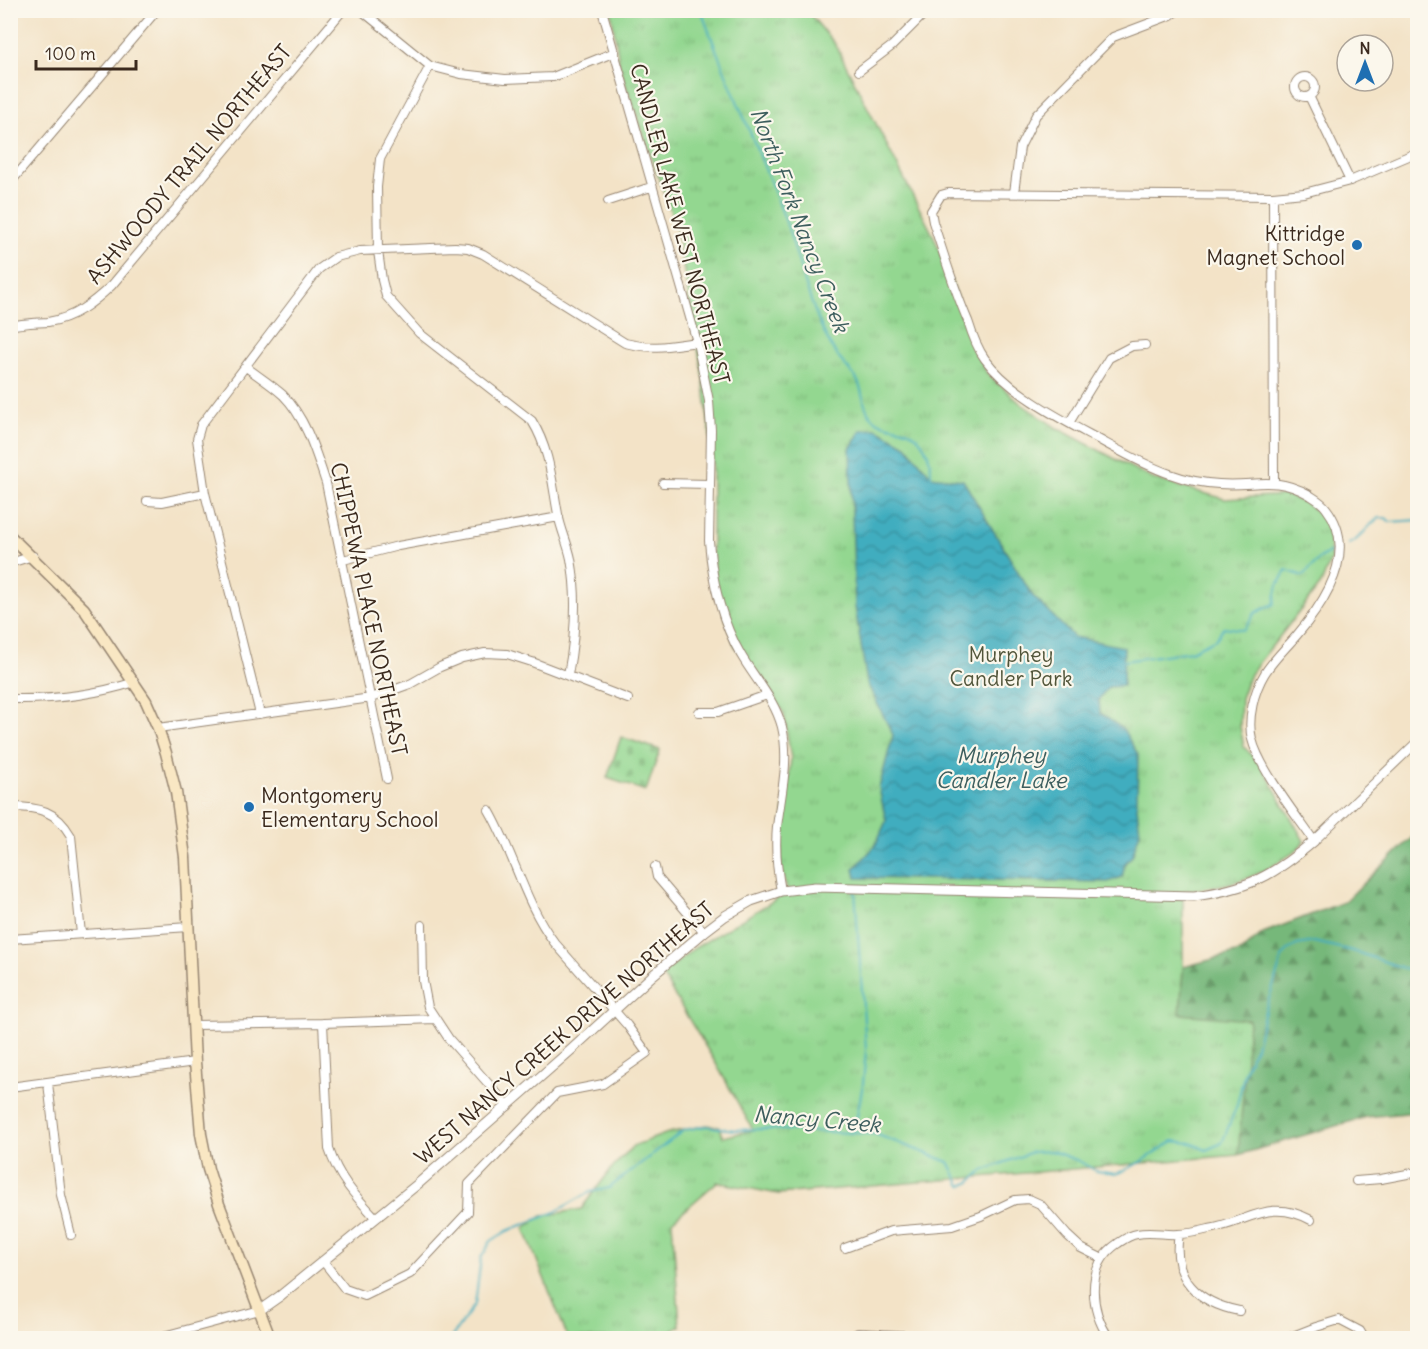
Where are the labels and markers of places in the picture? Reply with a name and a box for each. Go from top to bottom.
place label: Kittridge Magnet School [1206,220,1345,271]
marker: Kittridge Magnet School [1350,238,1364,252]
place label: Montgomery Elementary School [261,782,438,833]
marker: Montgomery Elementary School [242,800,256,814]

